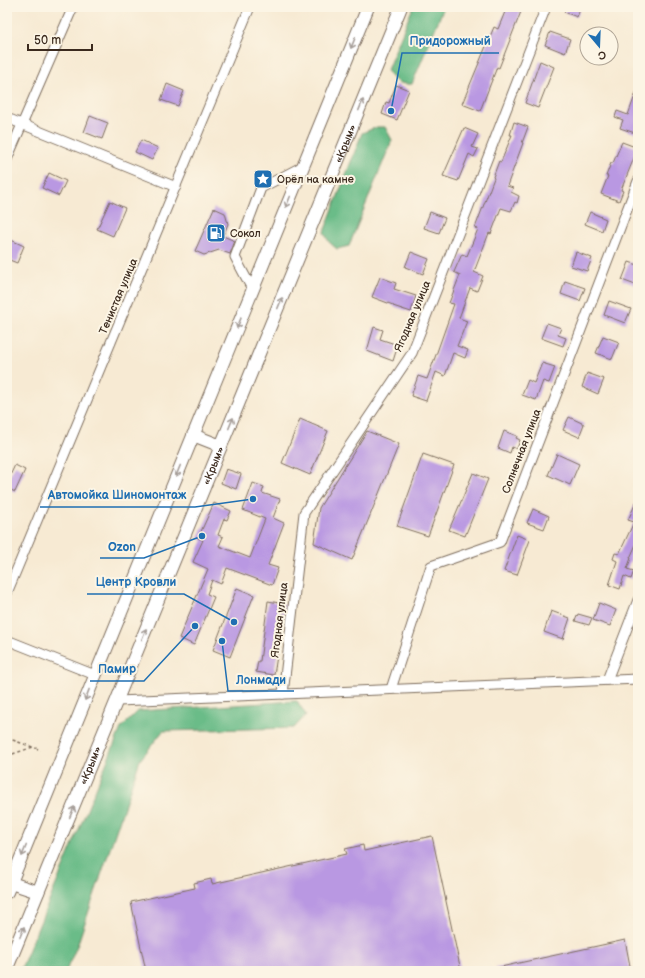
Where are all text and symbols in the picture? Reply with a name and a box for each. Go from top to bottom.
scale bar [28,26,92,52]
north arrow [579,26,619,66]
callout: Придорожный [402,29,499,53]
text: 50 m [34,33,61,48]
text: Придорожный [409,34,491,49]
one-way arrow [349,37,357,49]
text: С [596,48,608,62]
one-way arrow [358,99,366,111]
street label: «Крым» [332,123,359,165]
place icon: Орёл на камне [252,168,274,190]
place label: Орёл на камне [277,173,354,186]
one-way arrow [284,196,291,208]
fuel station icon: Сокол [205,222,227,244]
place label: Сокол [230,227,261,240]
street label: Тенистая улица [97,256,140,336]
street label: Ягодная улица [392,278,434,354]
one-way arrow [277,297,284,309]
one-way arrow [234,316,242,328]
street label: Солнечная улица [499,407,544,495]
one-way arrow [227,418,235,430]
street label: «Крым» [200,445,227,487]
one-way arrow [174,465,182,477]
callout: Автомойка Шиномонтаж [40,483,195,507]
text: Автомойка Шиномонтаж [47,488,187,503]
callout: Ozon [100,534,144,558]
text: Ozon [108,540,136,555]
callout: Центр Кровли [87,570,184,594]
text: Центр Кровли [96,575,177,590]
street label: Ягодная улица [268,581,291,659]
one-way arrow [141,629,148,641]
callout: Памир [90,657,144,681]
text: Памир [98,662,136,677]
callout: Лонмади [228,667,294,691]
text: Лонмади [235,673,286,688]
one-way arrow [82,689,90,701]
street label: «Крым» [77,744,104,787]
one-way arrow [68,807,76,819]
one-way arrow [19,845,27,857]
one-way arrow [19,927,26,939]

